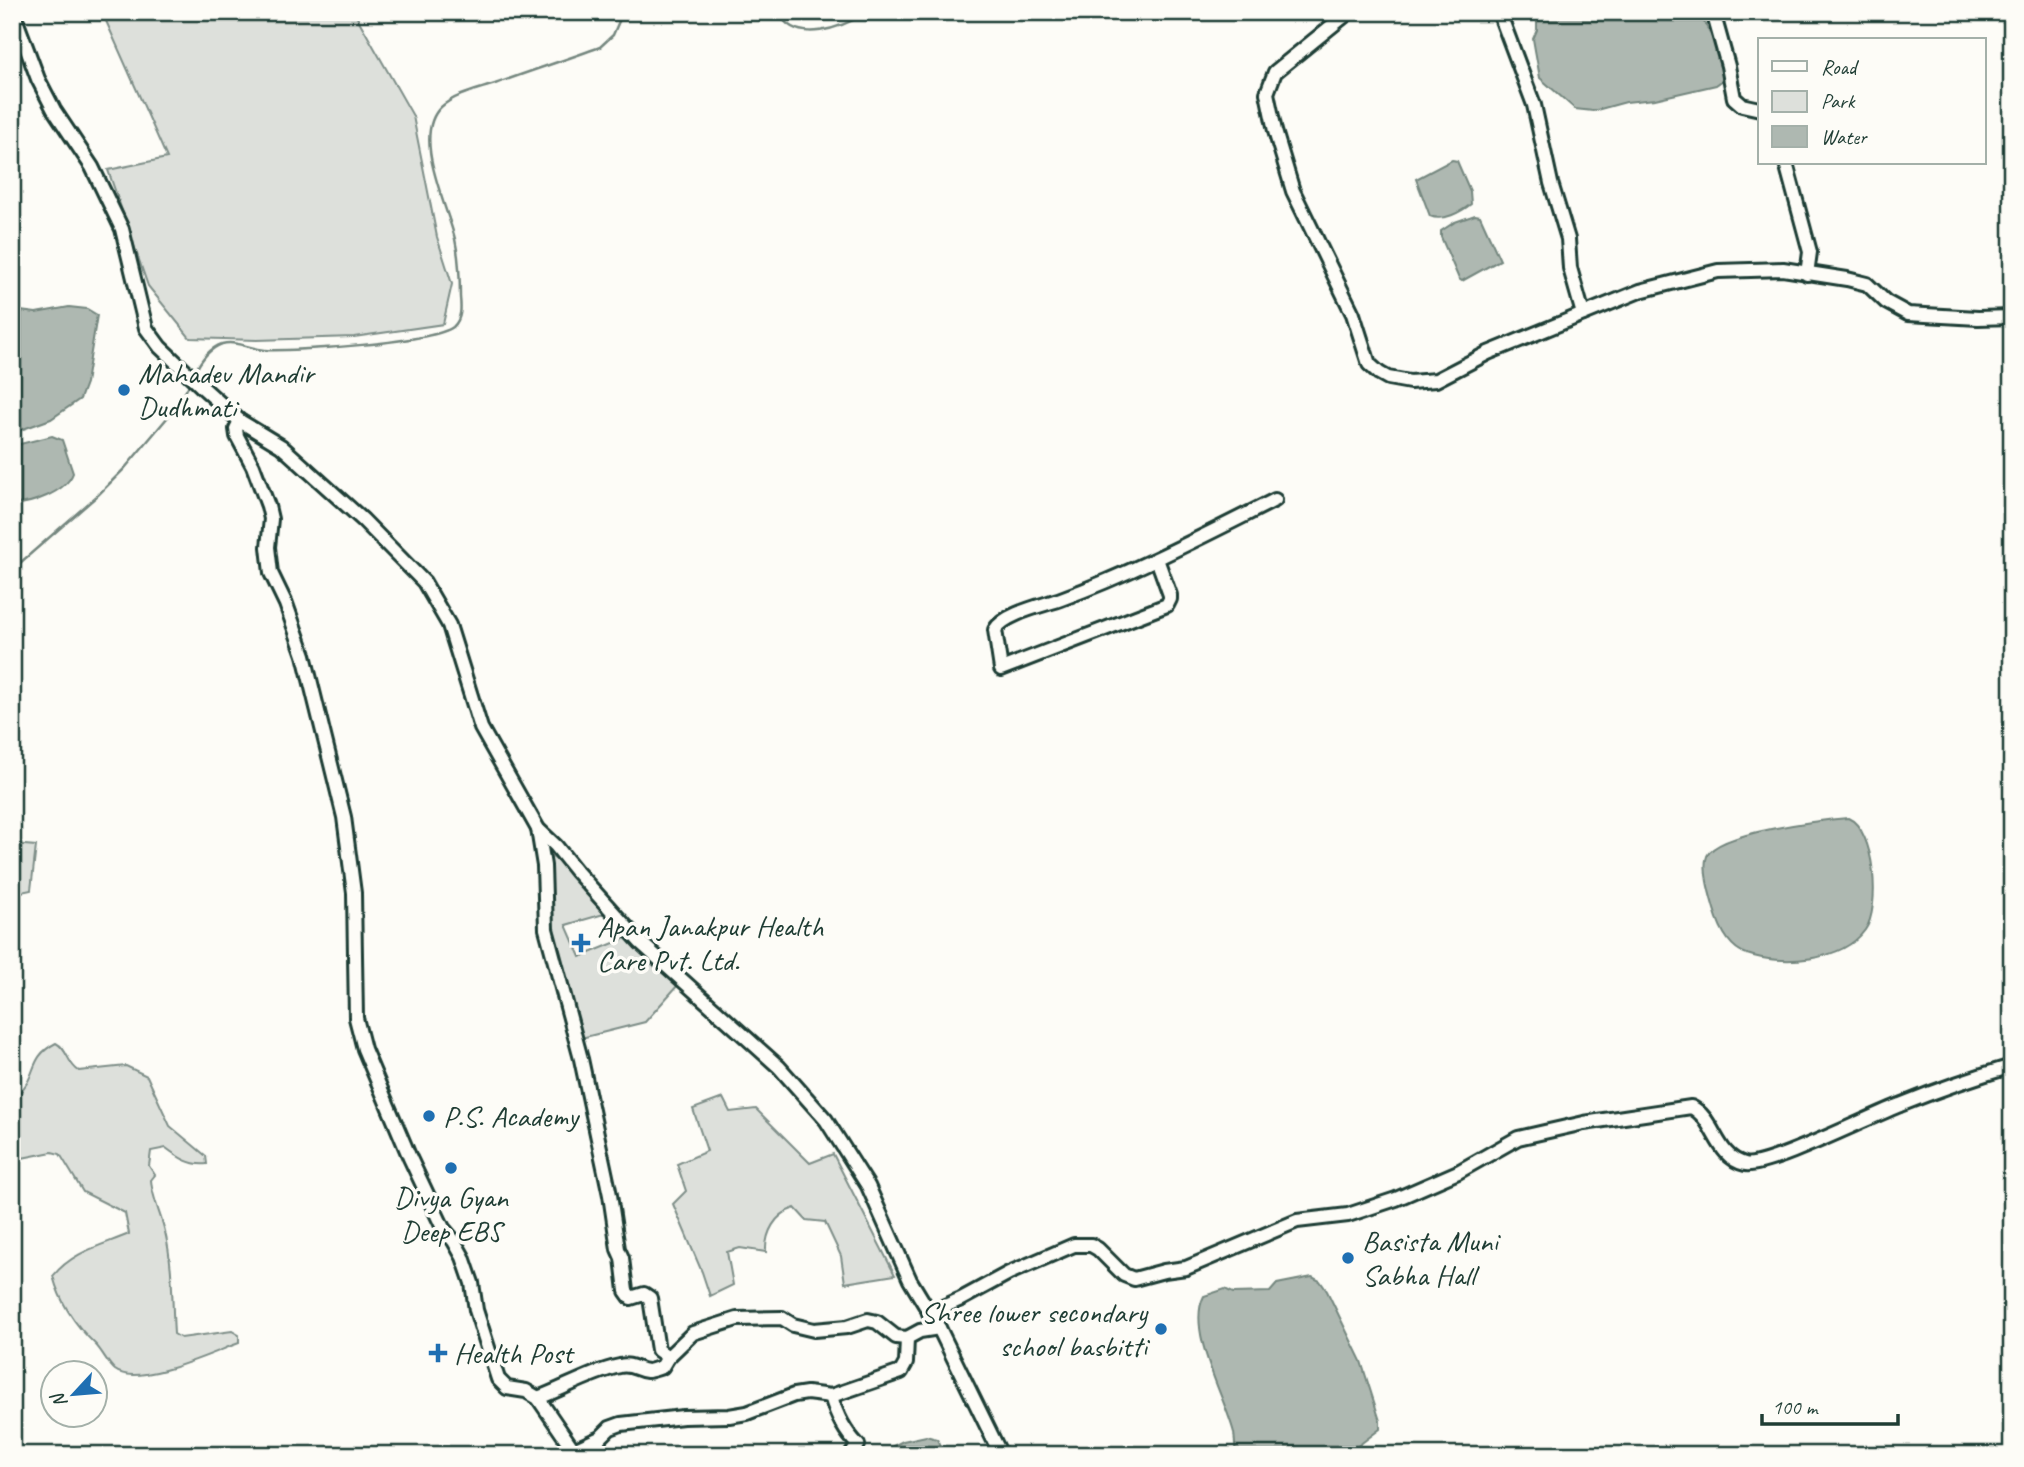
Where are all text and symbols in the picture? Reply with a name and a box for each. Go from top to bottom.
legend [1758,38,1986,164]
text: Road [1821,54,1860,80]
text: Park [1821,88,1856,114]
text: Water [1821,124,1868,150]
place label: Mahadev Mandir Dudhmati [138,354,316,426]
marker: Mahadev Mandir Dudhmati [116,382,132,398]
place label: Apan Janakpur Health Care Pvt. Ltd. [597,907,824,979]
marker: Apan Janakpur Health Care Pvt. Ltd. [571,933,591,953]
place label: P.S. Academy [443,1097,581,1135]
marker: P.S. Academy [421,1108,437,1124]
marker: Divya Gyan Deep EBS [443,1160,459,1176]
place label: Divya Gyan Deep EBS [394,1178,510,1250]
place label: Basista Muni Sabha Hall [1362,1222,1501,1294]
marker: Basista Muni Sabha Hall [1340,1250,1356,1266]
place label: Shree lower secondary school basbitti [921,1293,1150,1365]
marker: Shree lower secondary school basbitti [1153,1321,1169,1337]
place label: Health Post [454,1334,575,1372]
marker: Health Post [428,1343,448,1363]
north arrow [38,1358,108,1428]
scale bar [1762,1383,1898,1427]
text: N [45,1388,73,1412]
text: 100 m [1772,1394,1819,1420]

